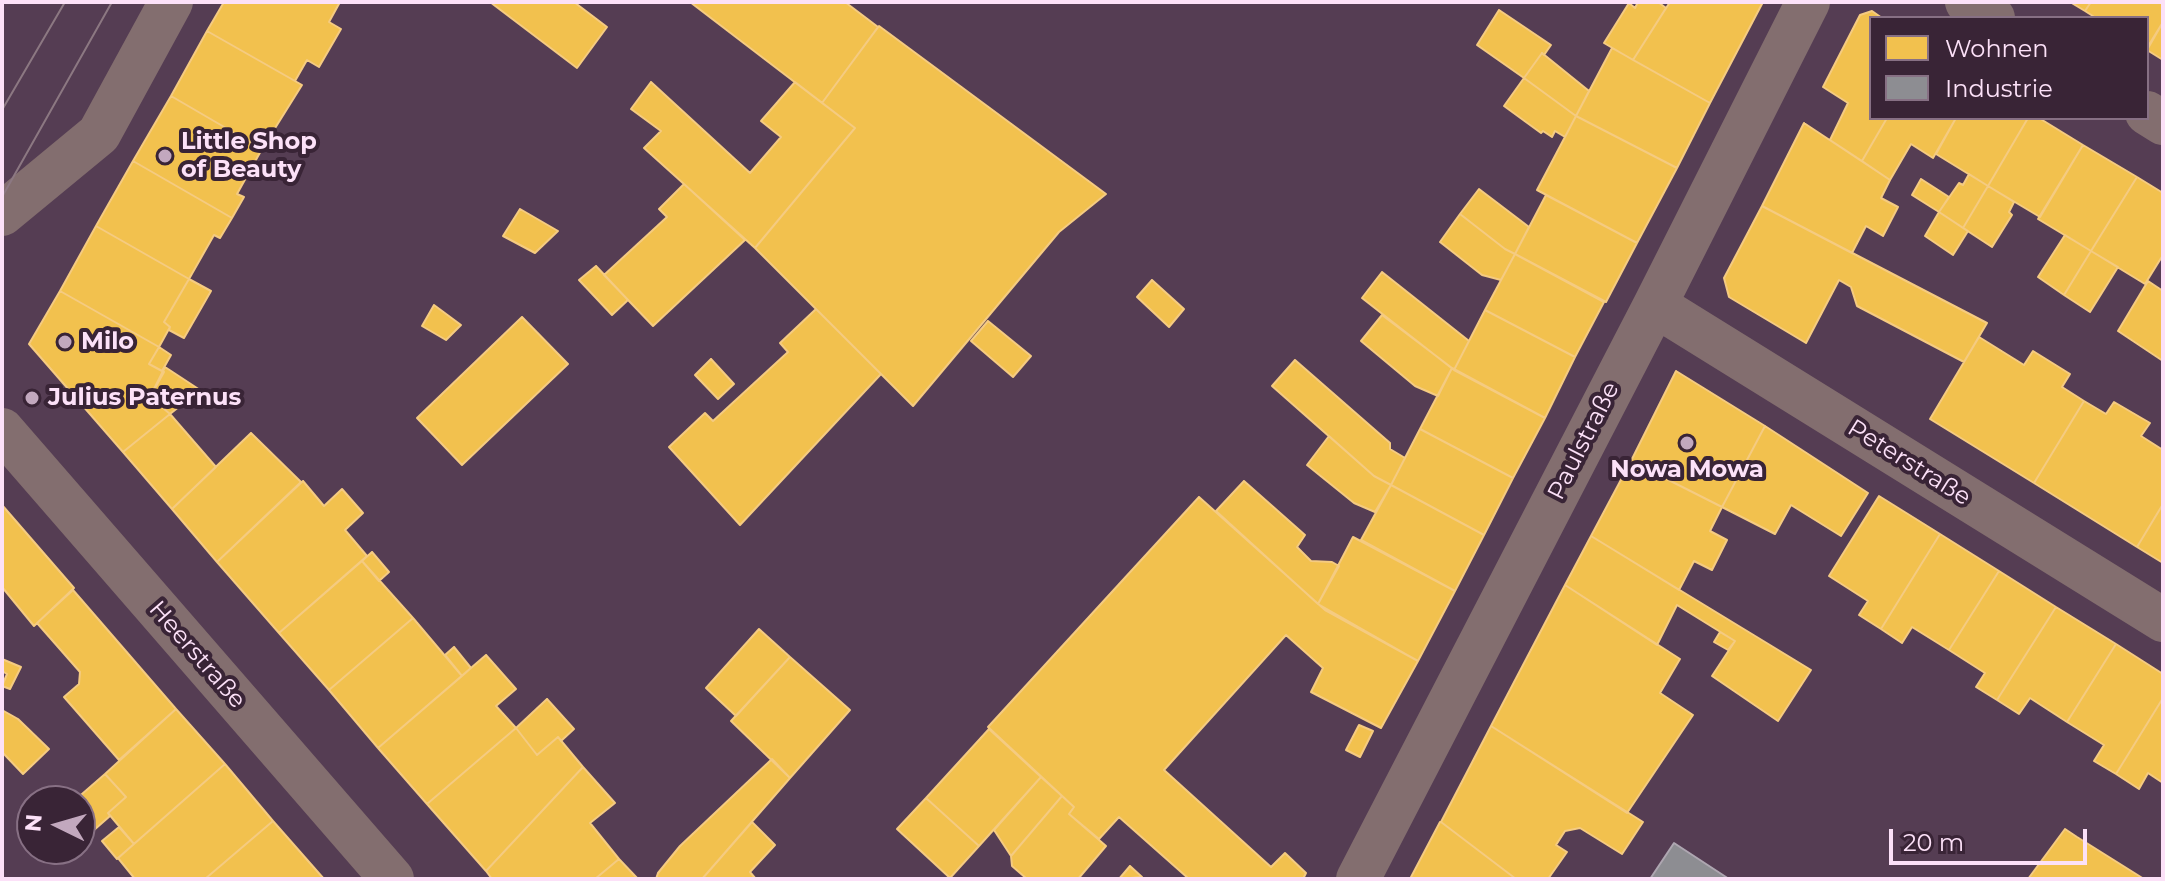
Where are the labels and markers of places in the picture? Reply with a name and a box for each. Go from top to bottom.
place label: Little Shop of Beauty [181,128,317,184]
marker: Little Shop of Beauty [156,147,174,165]
place label: Milo [81,328,134,356]
marker: Milo [56,333,74,351]
place label: Julius Paternus [48,384,241,412]
marker: Julius Paternus [23,389,41,407]
marker: Nowa Mowa [1678,434,1696,452]
place label: Nowa Mowa [1610,456,1764,484]

